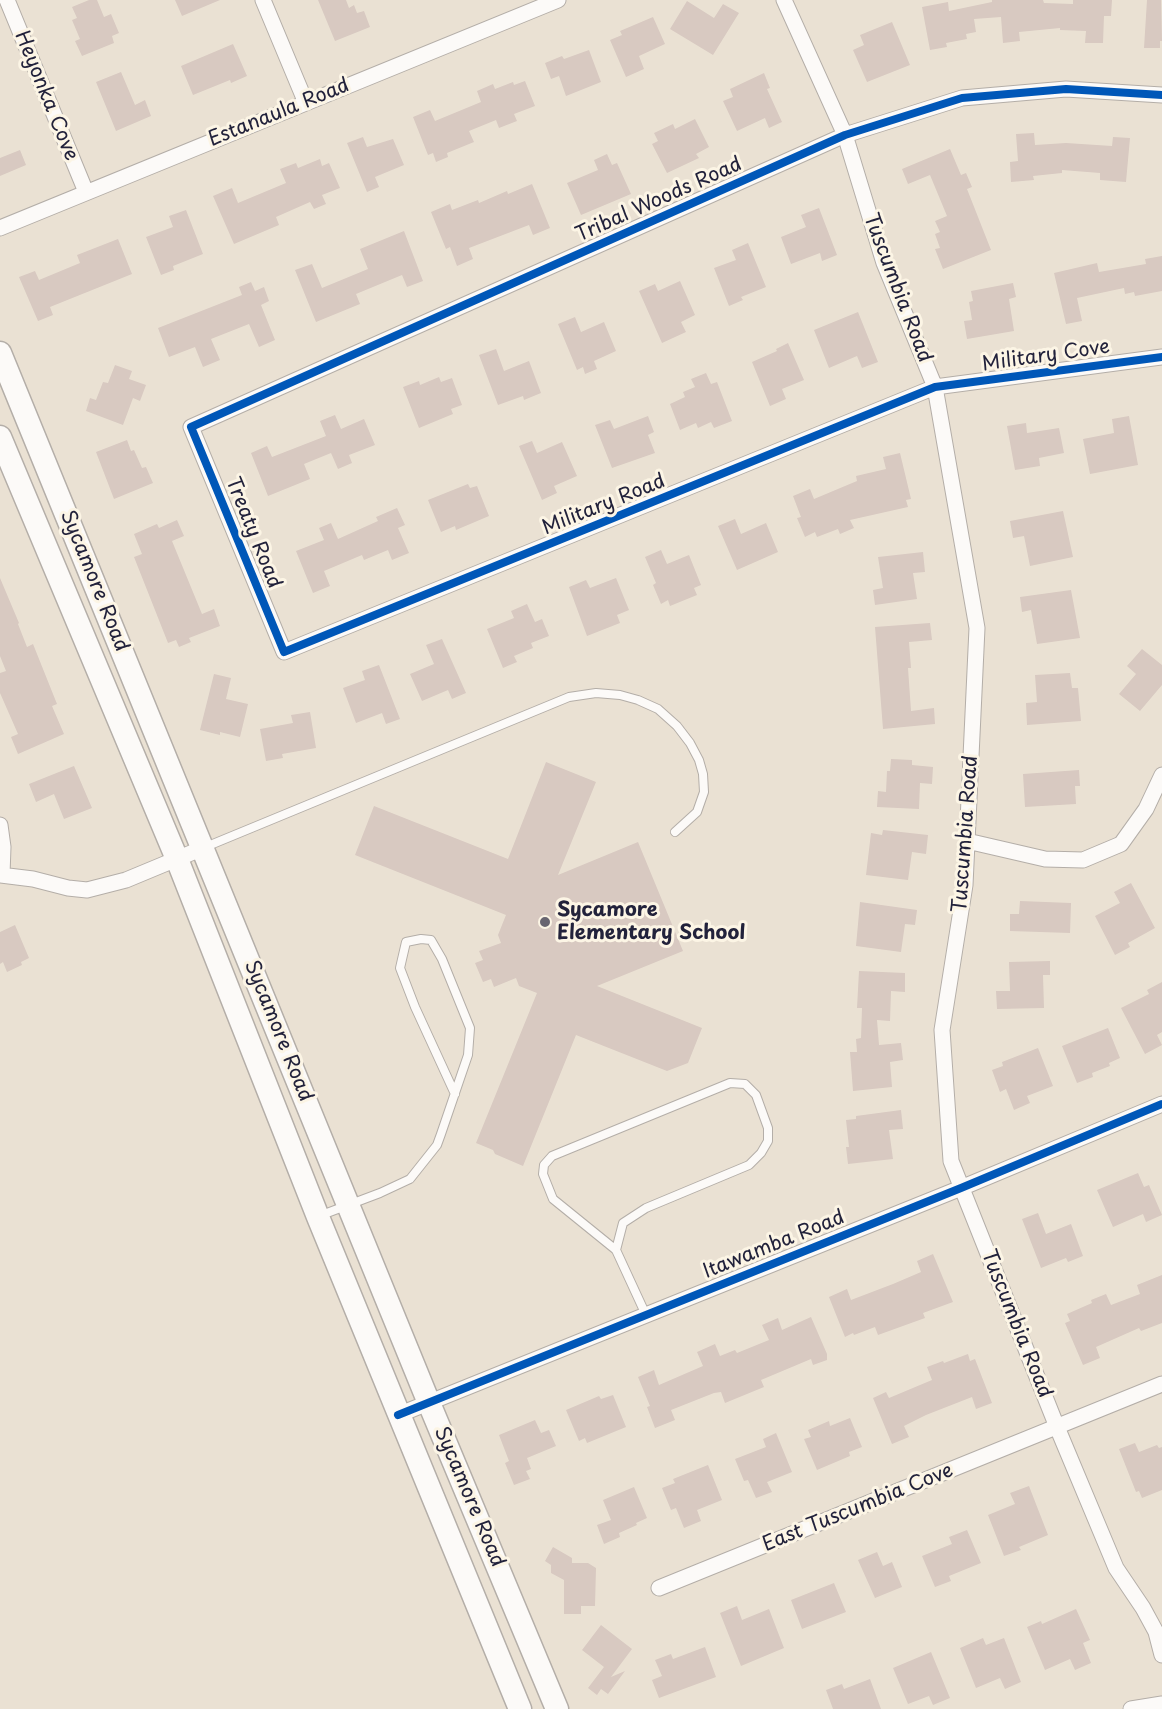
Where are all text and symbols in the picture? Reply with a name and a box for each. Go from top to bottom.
street label: Heyonka Cove [9,28,83,164]
street label: Estanaula Road [205,74,353,152]
street label: Tribal Woods Road [572,153,746,247]
street label: Tuscumbia Road [858,210,936,366]
street label: Military Cove [981,335,1111,377]
street label: Military Road [539,469,669,541]
street label: Treaty Road [220,474,286,592]
street label: Sycamore Road [55,507,133,655]
street label: Tuscumbia Road [949,755,983,913]
place label: Sycamore Elementary School [557,898,745,945]
marker: Sycamore Elementary School [538,915,552,929]
street label: Sycamore Road [239,957,317,1105]
street label: Itawamba Road [700,1206,848,1284]
street label: Tuscumbia Road [975,1246,1057,1402]
street label: Sycamore Road [429,1423,509,1571]
street label: East Tuscumbia Cove [759,1459,957,1557]

